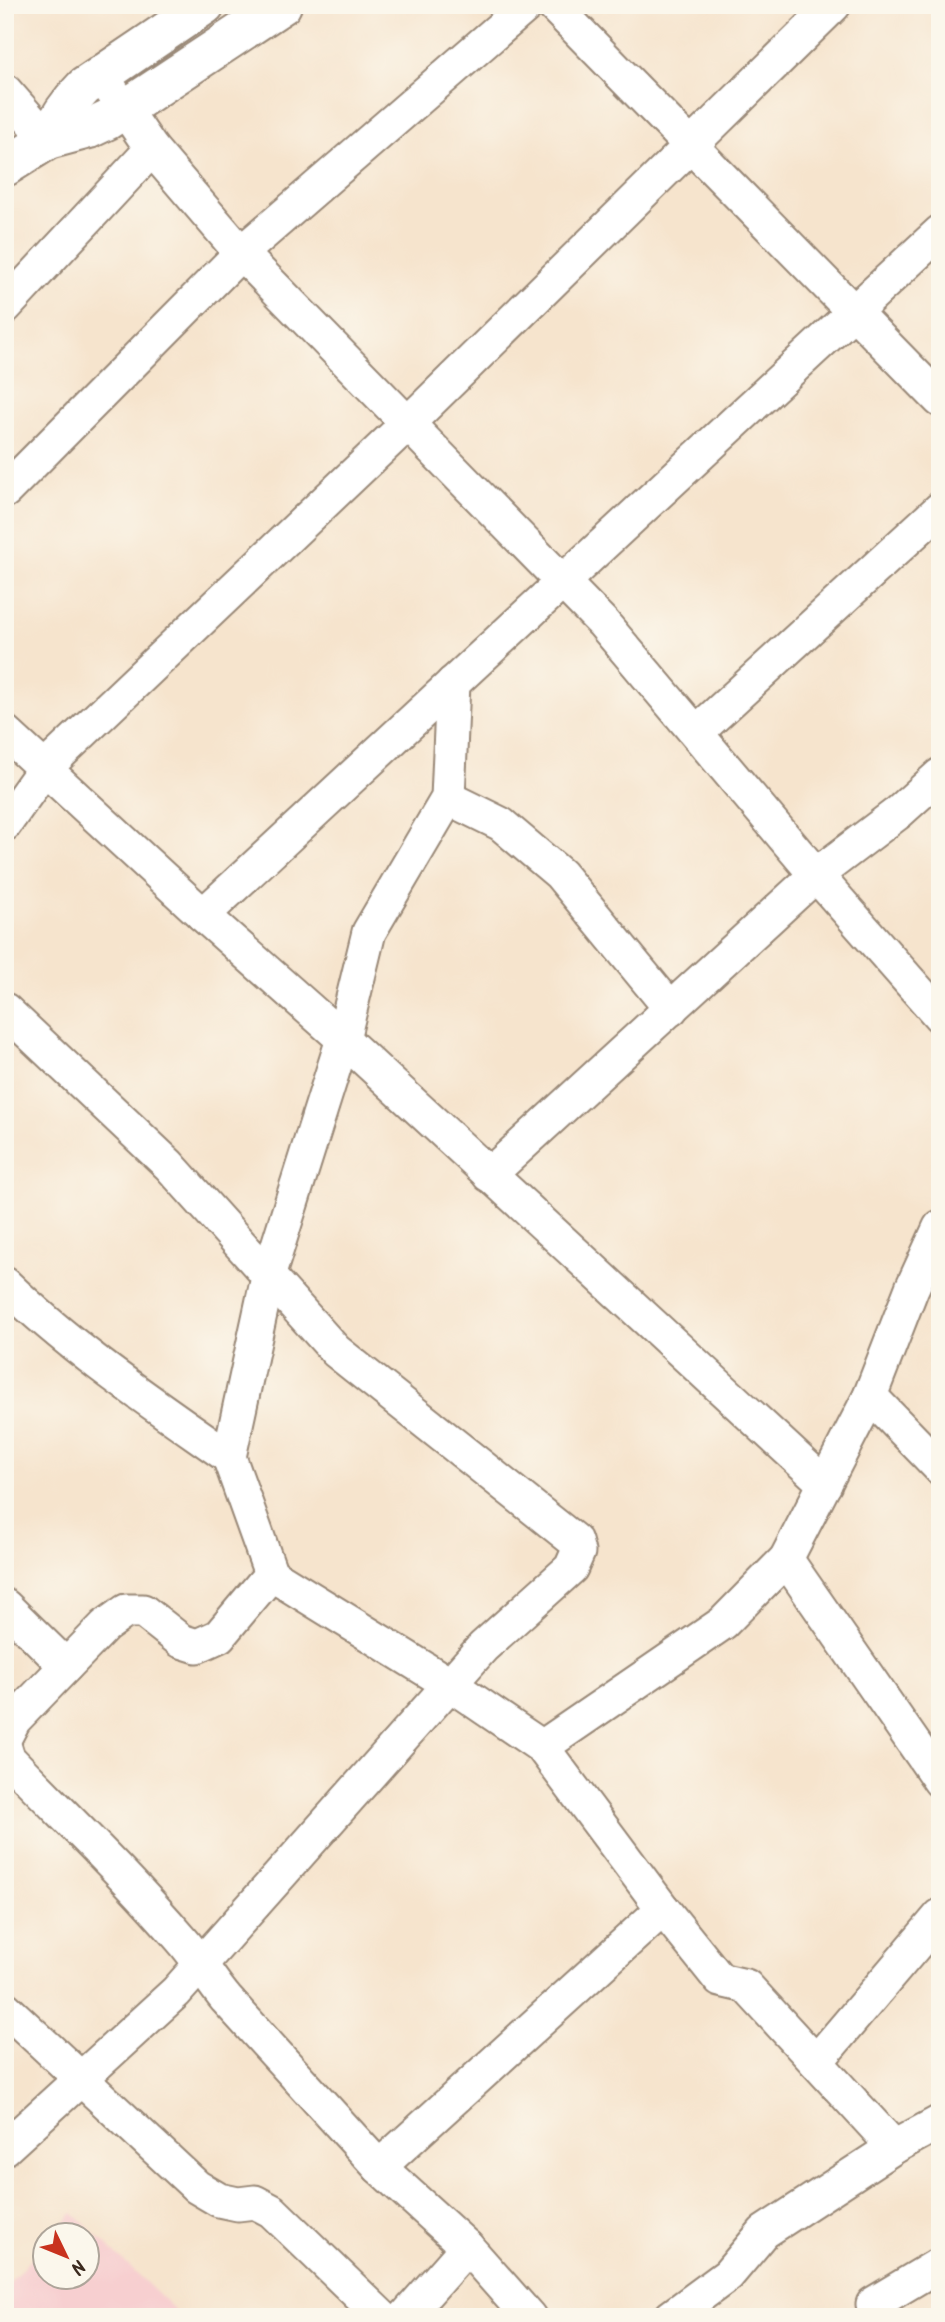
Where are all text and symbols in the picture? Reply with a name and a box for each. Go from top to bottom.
north arrow [32,2220,102,2290]
text: N [62,2252,92,2281]

